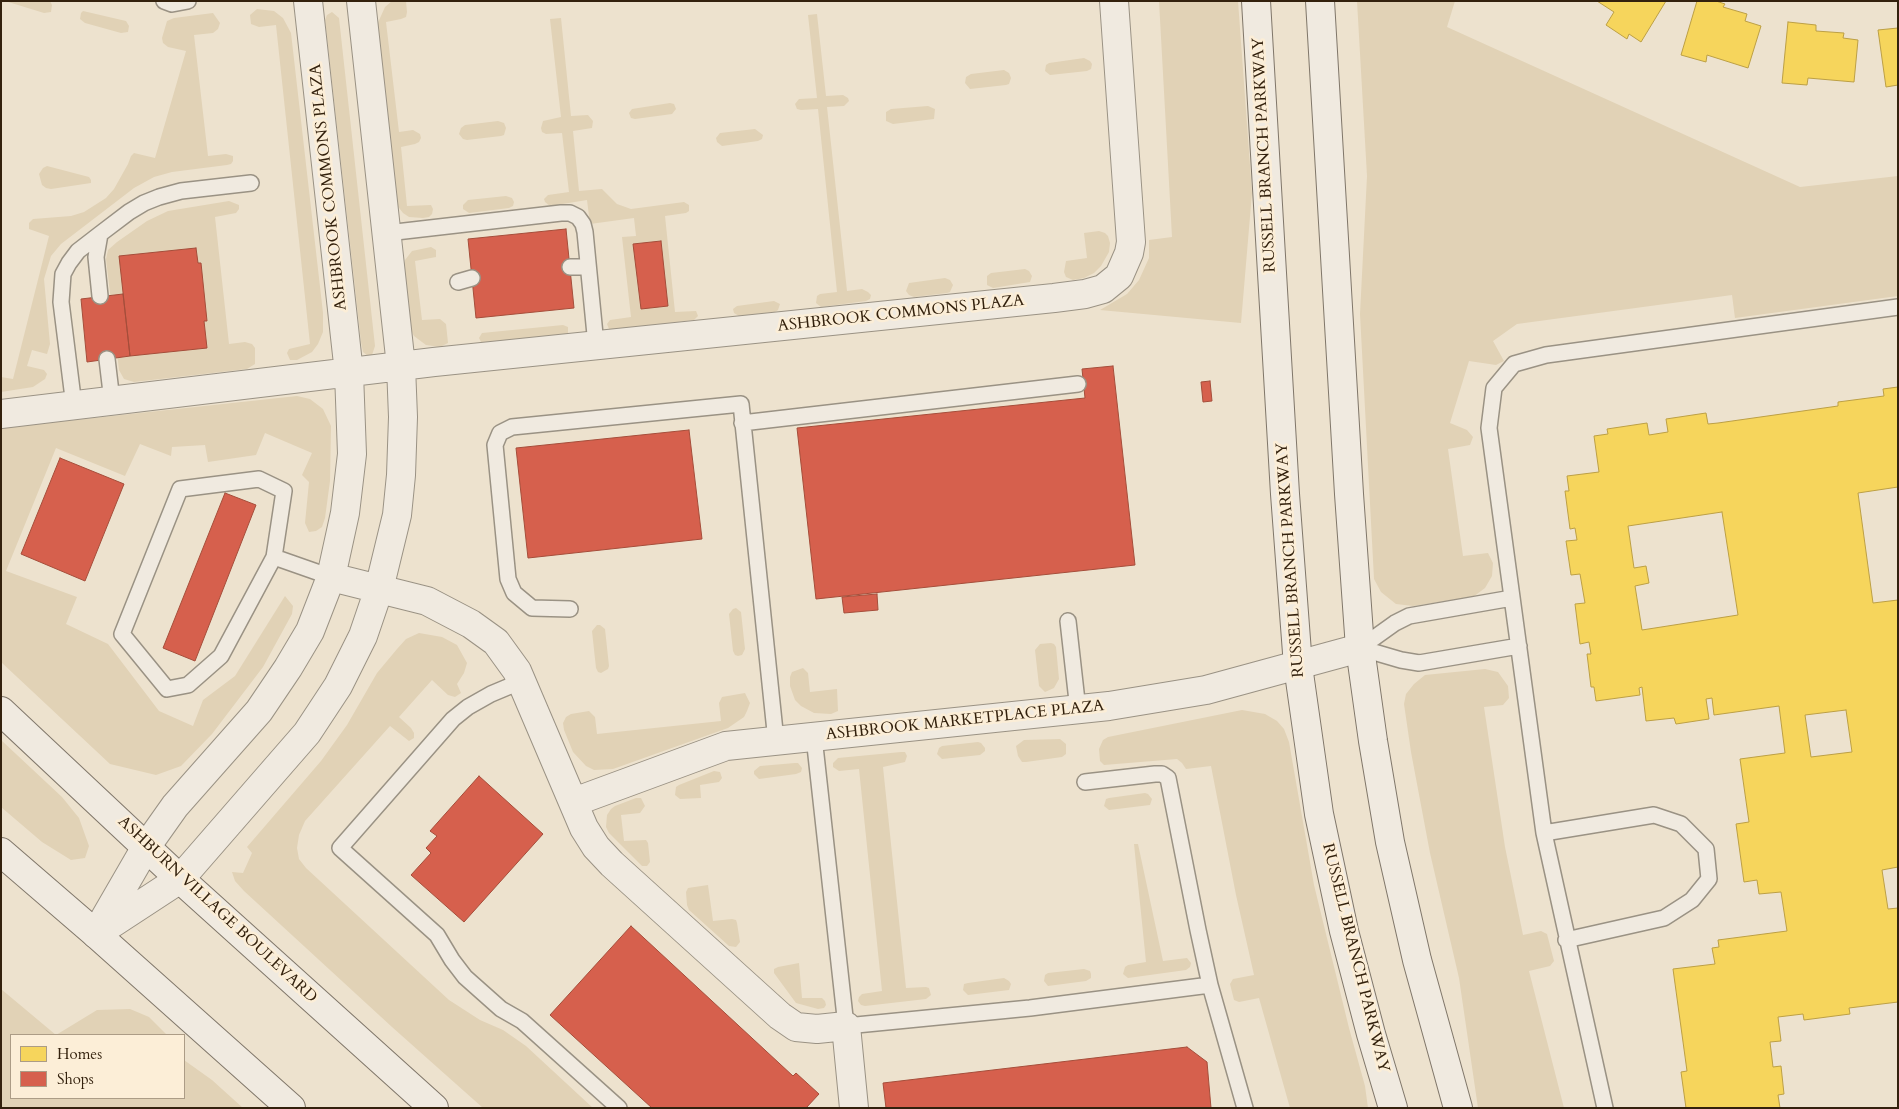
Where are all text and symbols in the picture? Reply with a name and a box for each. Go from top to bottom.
street label: RUSSELL BRANCH PARKWAY [1249,37,1281,273]
street label: ASHBROOK COMMONS PLAZA [306,63,352,311]
street label: ASHBROOK COMMONS PLAZA [777,291,1025,337]
street label: RUSSELL BRANCH PARKWAY [1273,442,1309,678]
street label: ASHBROOK MARKETPLACE PLAZA [825,697,1105,745]
street label: ASHBURN VILLAGE BOULEVARD [114,813,320,1007]
street label: RUSSELL BRANCH PARKWAY [1317,841,1393,1075]
legend [10,1034,185,1099]
text: Homes [57,1044,102,1064]
text: Shops [57,1069,94,1089]

